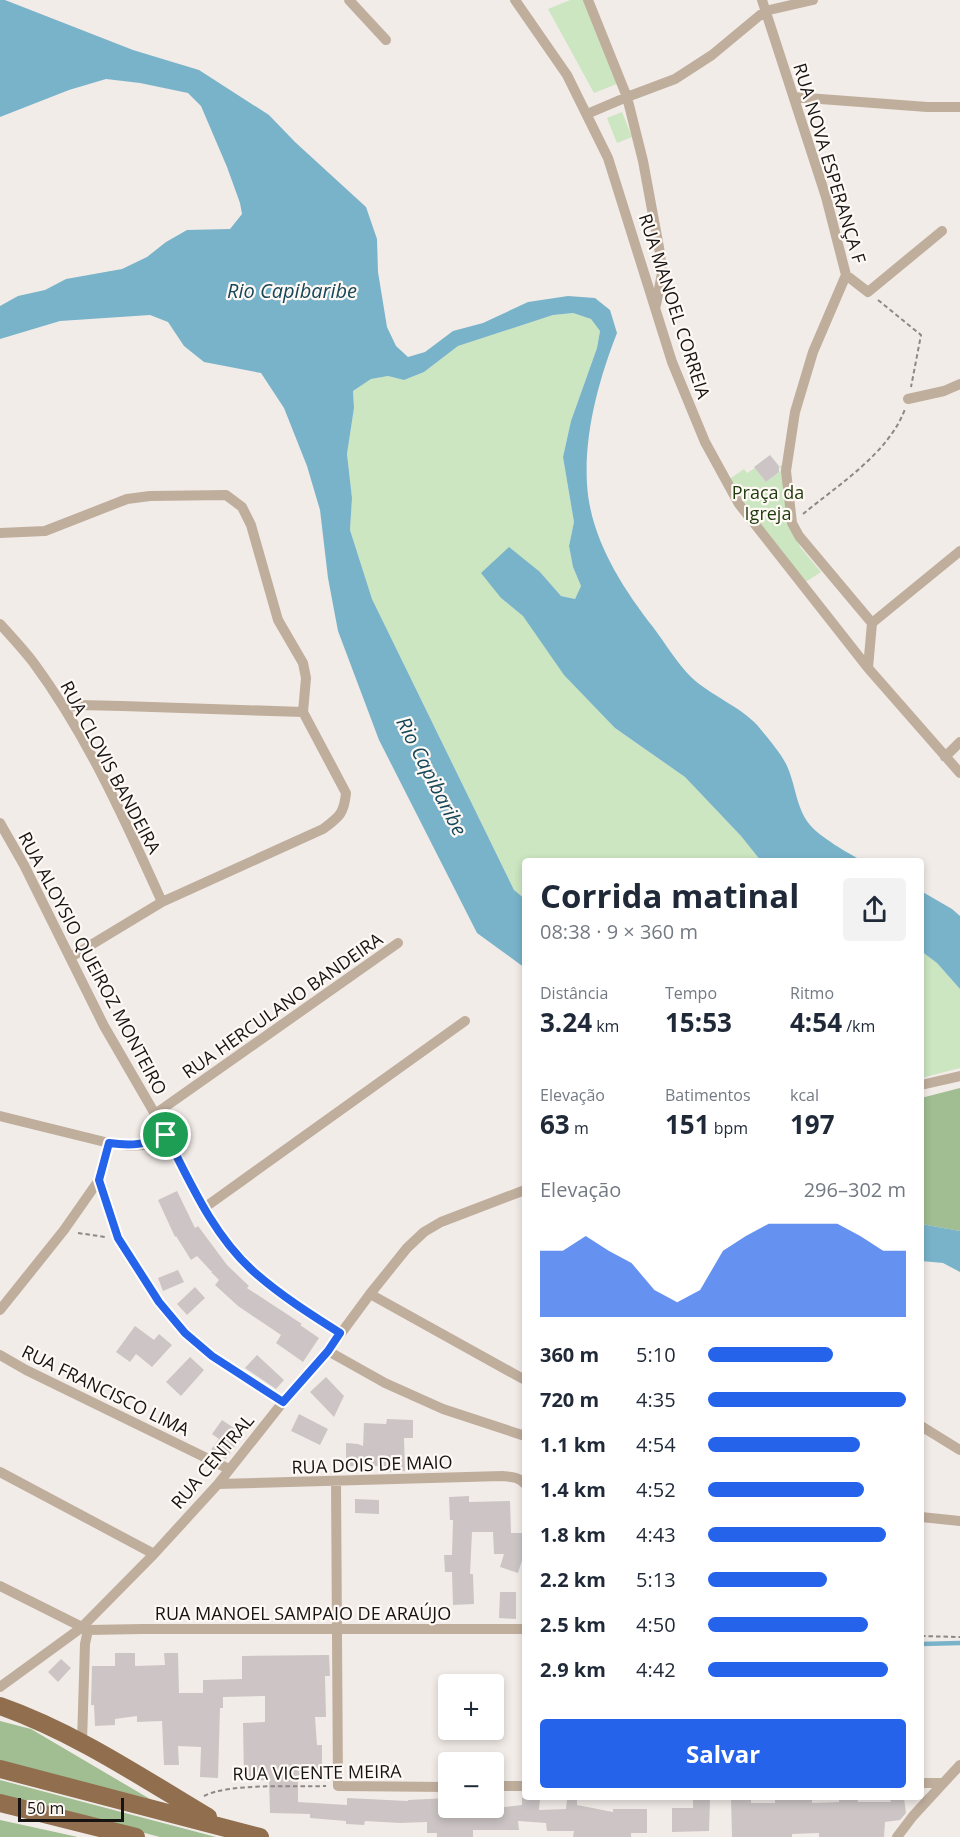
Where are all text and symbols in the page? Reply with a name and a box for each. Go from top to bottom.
street label: RUA NOVA ESPERANÇA F [788,60,872,266]
street label: RUA MANOEL CORREIA [634,210,716,402]
water label: Rio Capibaribe [227,277,357,304]
park label: Praça da Igreja [732,480,804,525]
street label: RUA CLOVIS BANDEIRA [55,676,167,858]
water label: Rio Capibaribe [390,712,474,840]
street label: RUA ALOYSIO QUEIROZ MONTEIRO [13,827,173,1099]
text: Corrida matinal [540,873,799,918]
button: share [843,878,906,941]
text: 08:38 · 9 × 360 m [540,918,698,945]
street label: RUA HERCULANO BANDEIRA [177,926,387,1083]
text: Distância [540,982,608,1004]
text: Tempo [665,982,717,1004]
text: Ritmo [790,982,834,1004]
text: 3.24 [540,1004,592,1040]
text: 15:53 [665,1004,732,1040]
text: 4:54 [790,1004,842,1040]
text: km [592,1015,619,1037]
text: /km [842,1015,875,1037]
text: Elevação [540,1084,605,1106]
text: Batimentos [665,1084,751,1106]
text: kcal [790,1084,819,1106]
text: 63 [540,1106,570,1142]
text: 151 [665,1106,710,1142]
text: 197 [790,1106,835,1142]
pin [140,1109,191,1160]
text: m [570,1117,589,1139]
text: bpm [710,1117,748,1139]
icon: arrive [149,1118,182,1151]
text: Elevação [540,1176,621,1203]
text: 296–302 m [804,1176,906,1203]
street label: RUA FRANCISCO LIMA [18,1339,194,1441]
text: 360 m [540,1341,599,1368]
text: 5:10 [636,1341,676,1368]
text: 720 m [540,1386,599,1413]
text: 4:35 [636,1386,676,1413]
street label: RUA CENTRAL [165,1408,259,1514]
text: 1.1 km [540,1431,606,1458]
text: 4:54 [636,1431,676,1458]
street label: RUA DOIS DE MAIO [291,1449,453,1479]
text: 1.4 km [540,1476,606,1503]
text: 4:52 [636,1476,676,1503]
text: 1.8 km [540,1521,606,1548]
text: 4:43 [636,1521,676,1548]
text: 2.2 km [540,1566,606,1593]
text: 5:13 [636,1566,676,1593]
street label: RUA MANOEL SAMPAIO DE ARAÚJO [155,1601,451,1625]
text: 2.5 km [540,1611,606,1638]
text: 4:50 [636,1611,676,1638]
text: 2.9 km [540,1656,606,1683]
text: 4:42 [636,1656,676,1683]
map controls [438,1674,504,1818]
button: + [438,1674,504,1740]
button: Salvar [540,1719,906,1788]
button: − [438,1752,504,1818]
street label: RUA VICENTE MEIRA [232,1759,402,1785]
scale bar [18,1795,124,1822]
text: 50 m [27,1797,64,1819]

